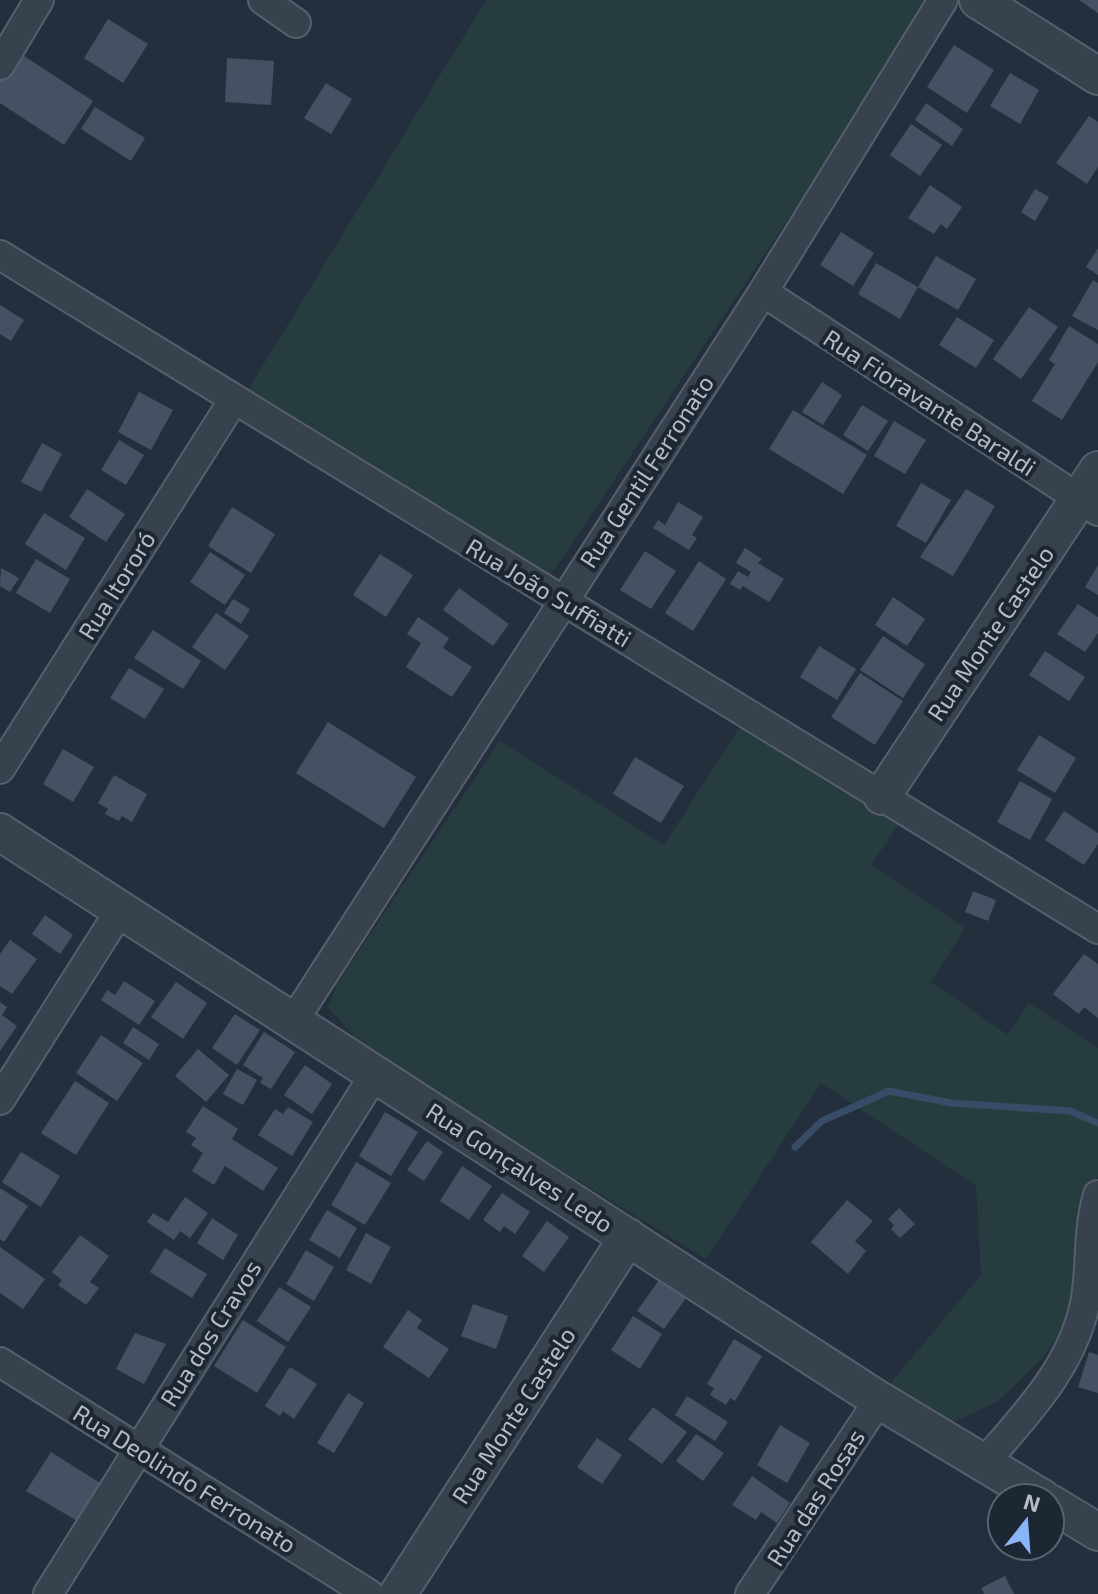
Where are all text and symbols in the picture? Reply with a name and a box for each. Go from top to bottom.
street label: Rua Fioravante Baraldi [818,323,1042,481]
street label: Rua Gentil Ferronato [573,369,719,573]
street label: Rua Itororó [71,526,161,644]
street label: Rua João Suffiatti [461,531,637,653]
street label: Rua Monte Castelo [921,540,1059,726]
street label: Rua Gonçalves Ledo [421,1096,619,1239]
street label: Rua dos Cravos [153,1255,267,1411]
street label: Rua Monte Castelo [445,1321,581,1509]
street label: Rua Deolindo Ferronato [68,1398,302,1558]
street label: Rua das Rosas [760,1423,870,1571]
north arrow [986,1482,1066,1562]
text: N [1021,1487,1044,1517]

